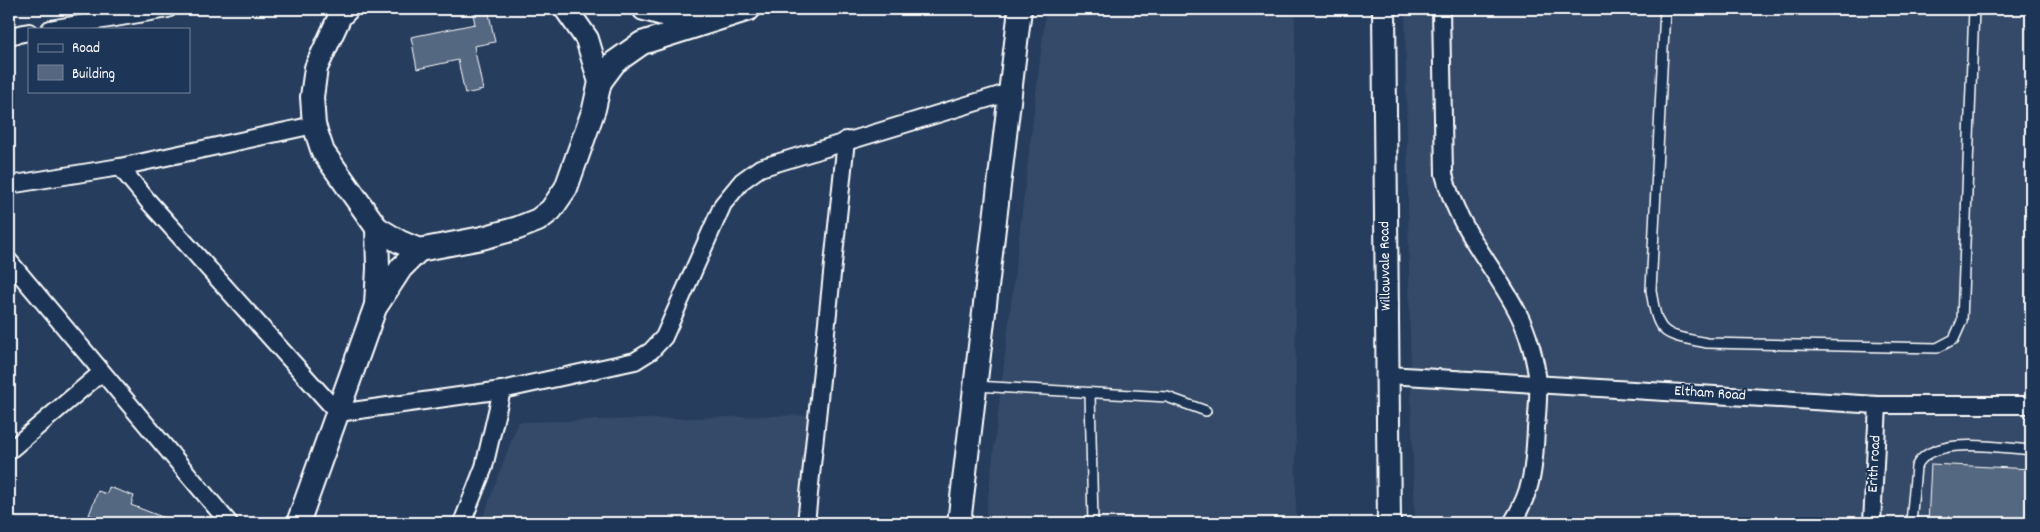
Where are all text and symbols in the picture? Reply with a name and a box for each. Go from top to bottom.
legend [28,28,190,92]
text: Road [72,38,100,60]
text: Building [72,64,115,86]
street label: Willowvale Road [1374,221,1398,311]
street label: Eltham Road [1674,381,1746,407]
street label: Erith road [1863,435,1887,493]

